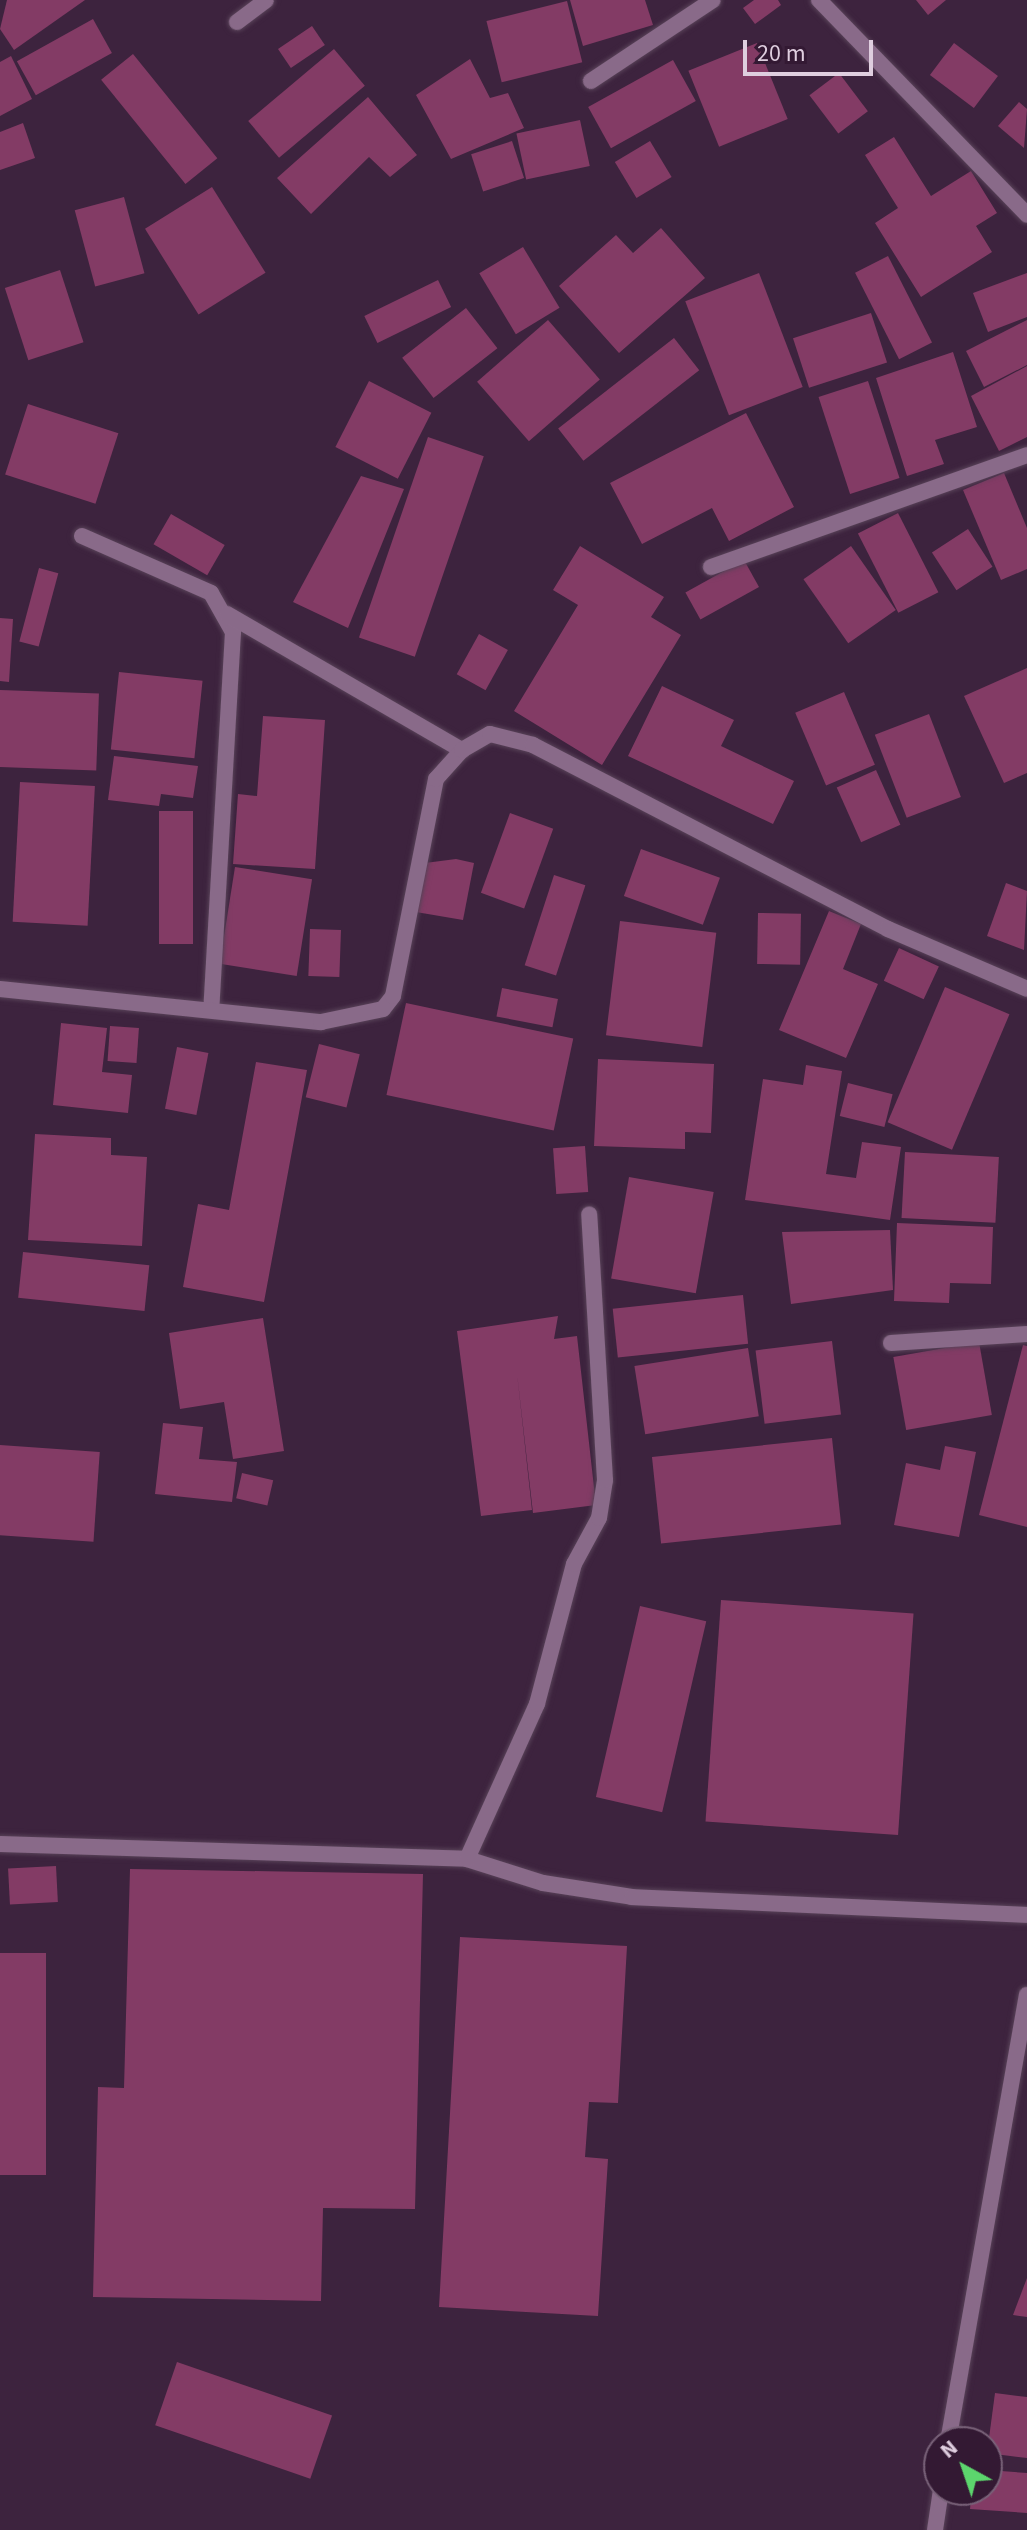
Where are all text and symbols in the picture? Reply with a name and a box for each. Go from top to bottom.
scale bar [747,24,877,74]
text: 20 m [757,36,806,71]
north arrow [923,2426,1003,2506]
text: N [933,2432,965,2466]

